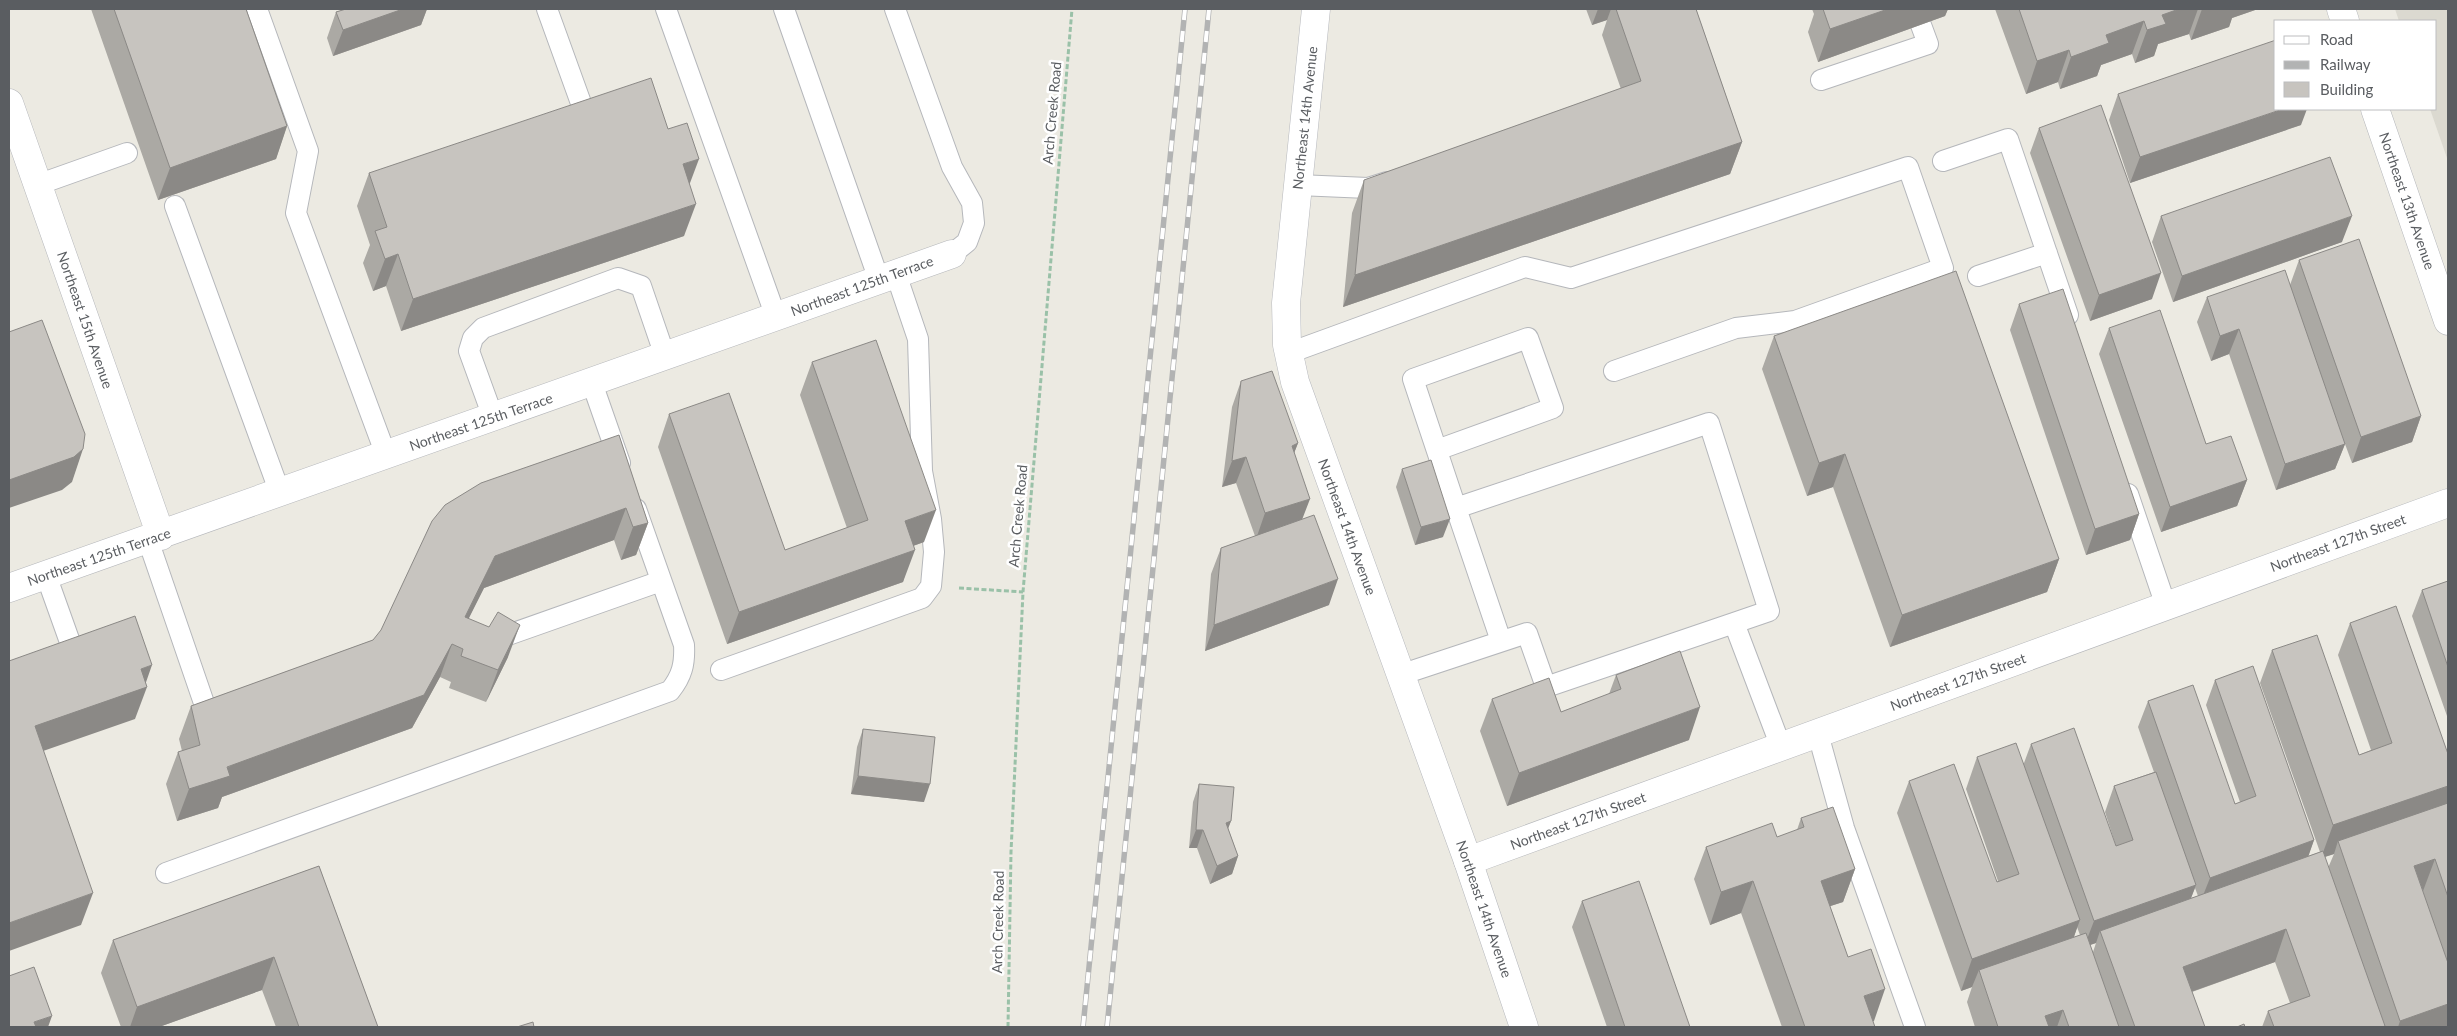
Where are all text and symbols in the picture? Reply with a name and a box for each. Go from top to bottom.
legend [2274,20,2437,110]
text: Road [2320,30,2353,48]
street label: Northeast 14th Avenue [1289,46,1320,190]
text: Railway [2320,55,2371,73]
street label: Arch Creek Road [1039,61,1064,165]
text: Building [2320,80,2373,98]
street label: Northeast 13th Avenue [2376,130,2439,272]
street label: Northeast 15th Avenue [54,249,117,391]
street label: Northeast 125th Terrace [788,252,936,319]
street label: Northeast 125th Terrace [407,389,555,454]
street label: Northeast 14th Avenue [1315,456,1380,597]
street label: Arch Creek Road [1005,464,1030,568]
street label: Northeast 127th Street [2268,510,2408,575]
street label: Northeast 125th Terrace [25,524,173,589]
street label: Northeast 127th Street [1888,649,2028,714]
street label: Northeast 127th Street [1508,788,1648,853]
street label: Northeast 14th Avenue [1453,838,1516,980]
street label: Arch Creek Road [988,870,1007,974]

